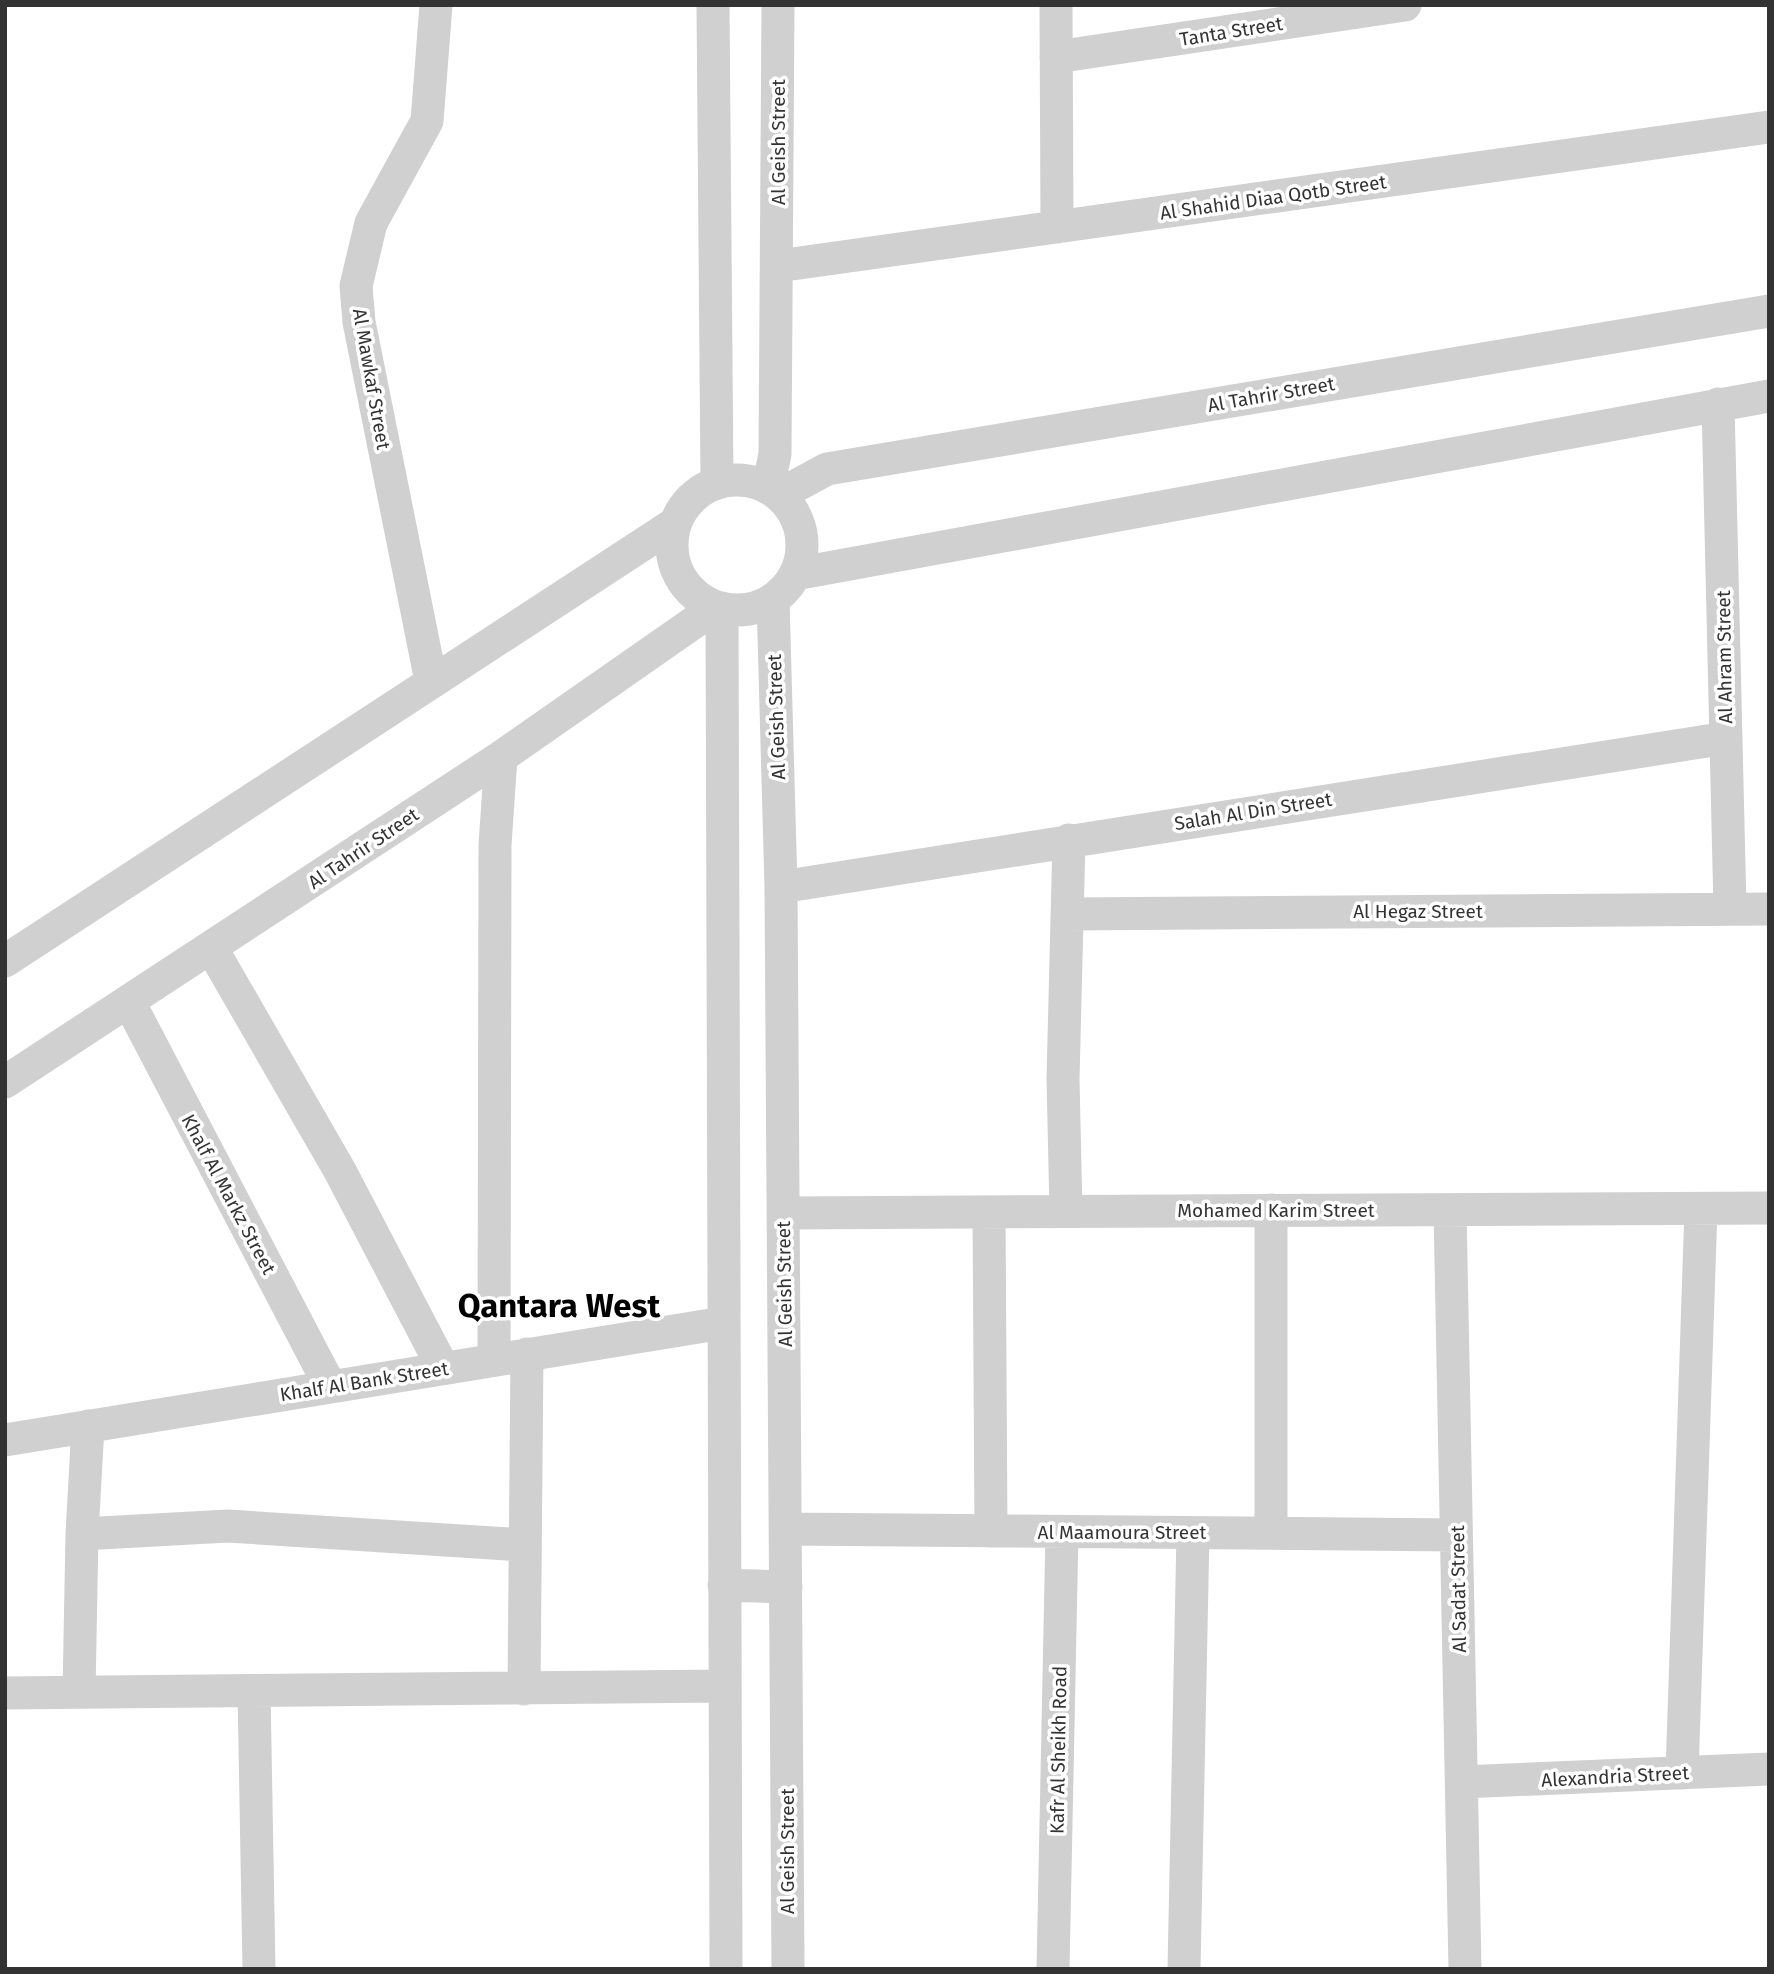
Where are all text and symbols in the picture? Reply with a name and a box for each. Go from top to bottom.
street label: Tanta Street [1178,12,1284,51]
street label: Al Geish Street [767,79,790,205]
street label: Al Shahid Diaa Qotb Street [1158,170,1388,225]
street label: Al Mawkaf Street [348,307,395,452]
street label: Al Tahrir Street [1206,372,1336,417]
street label: Al Ahram Street [1712,590,1737,724]
street label: Al Geish Street [763,654,790,780]
street label: Salah Al Din Street [1173,788,1334,835]
street label: Al Tahrir Street [304,803,423,894]
street label: Al Hegaz Street [1353,900,1483,923]
street label: Khalf Al Markz Street [177,1110,281,1278]
street label: Mohamed Karim Street [1177,1199,1375,1222]
street label: Al Geish Street [772,1221,797,1347]
district label: Qantara West [458,1286,662,1326]
street label: Khalf Al Bank Street [278,1357,450,1406]
street label: Al Maamoura Street [1038,1521,1207,1544]
street label: Al Sadat Street [1446,1525,1471,1653]
street label: Kafr Al Sheikh Road [1046,1666,1071,1834]
street label: Alexandria Street [1541,1761,1690,1792]
street label: Al Geish Street [776,1788,799,1914]

